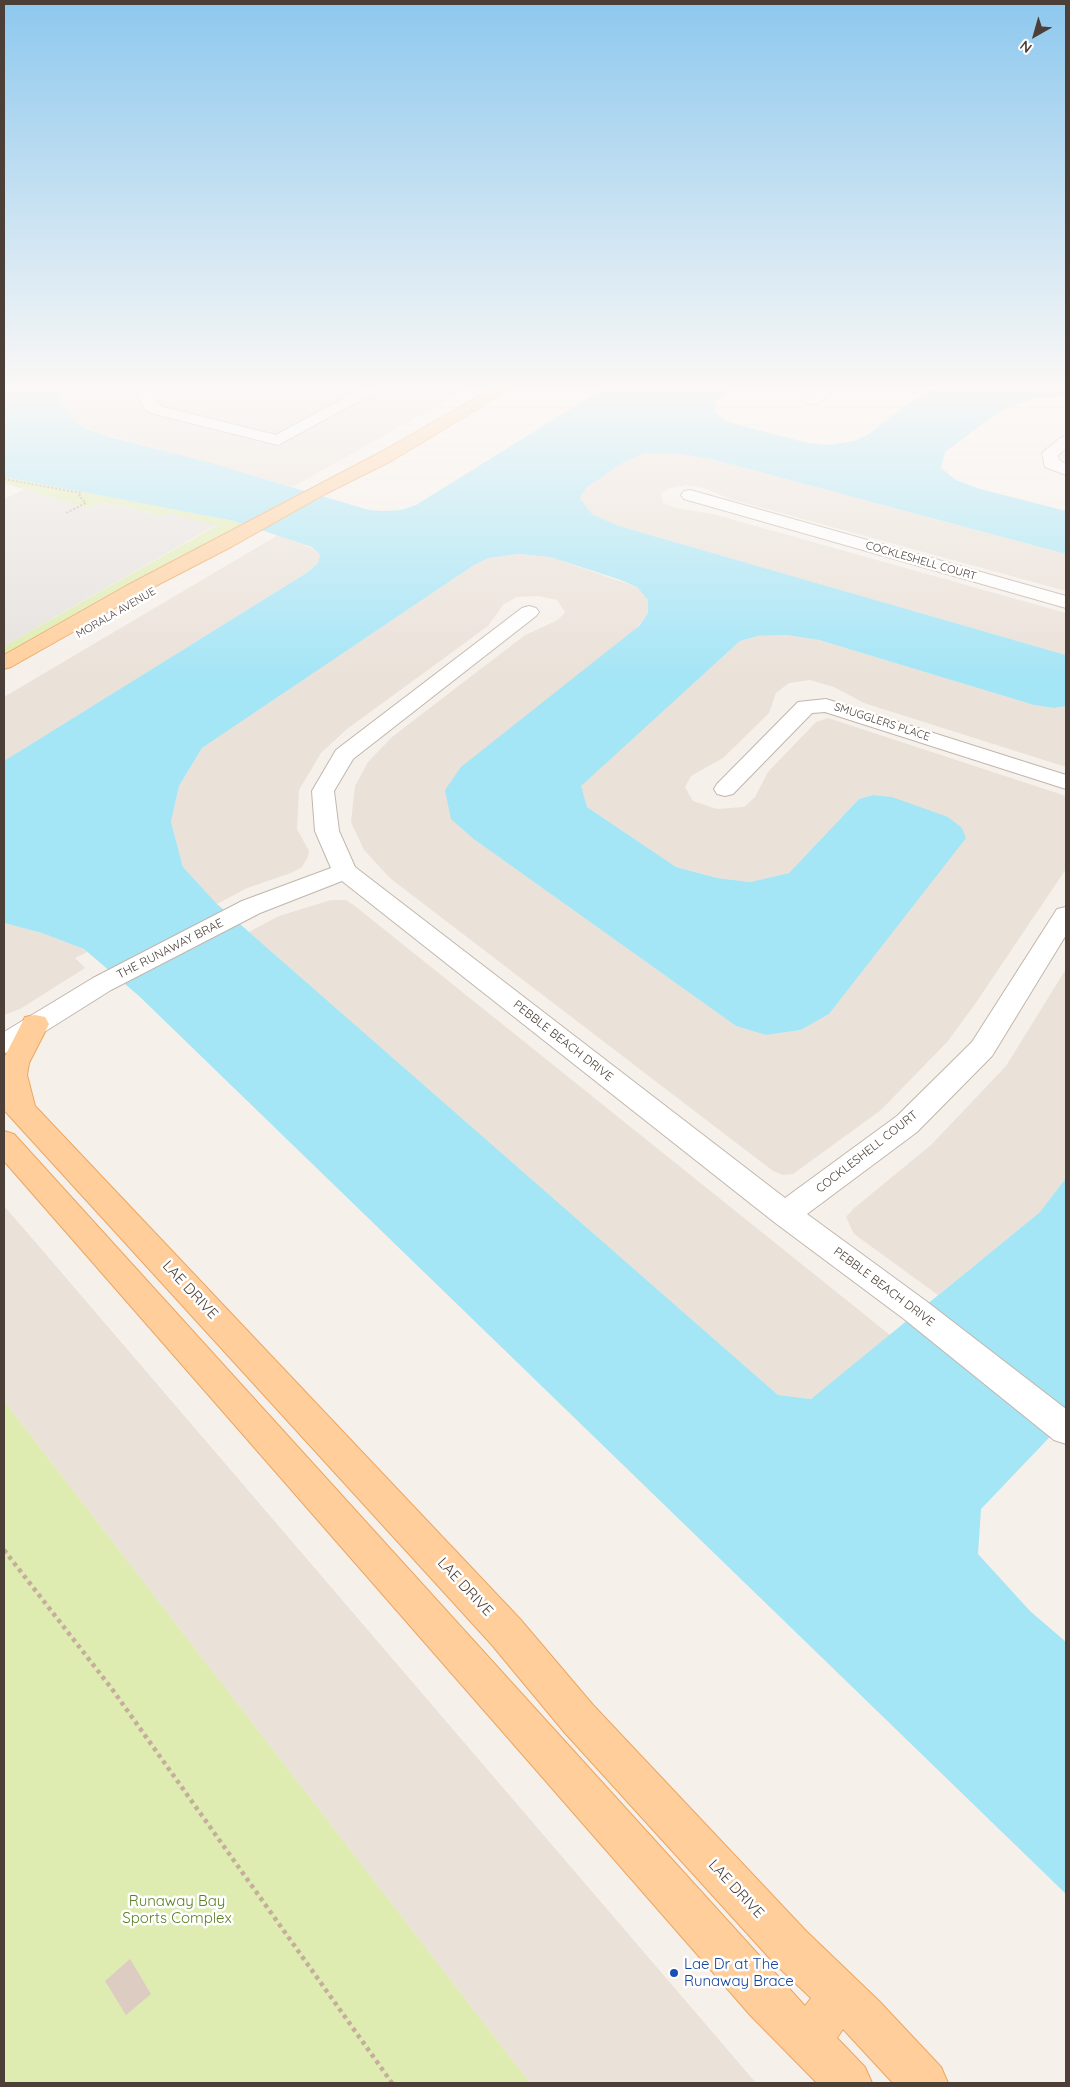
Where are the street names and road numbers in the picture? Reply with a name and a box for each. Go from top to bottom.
street label: COCKLESHELL COURT [864,539,978,583]
street label: MORALA AVENUE [74,585,158,641]
street label: SMUGGLERS PLACE [832,700,932,744]
street label: THE RUNAWAY BRAE [114,916,226,982]
street label: PEBBLE BEACH DRIVE [510,998,616,1084]
street label: COCKLESHELL COURT [813,1108,921,1196]
street label: PEBBLE BEACH DRIVE [831,1244,937,1330]
street label: LAE DRIVE [158,1257,222,1323]
street label: LAE DRIVE [433,1554,497,1620]
street label: LAE DRIVE [704,1856,768,1922]

